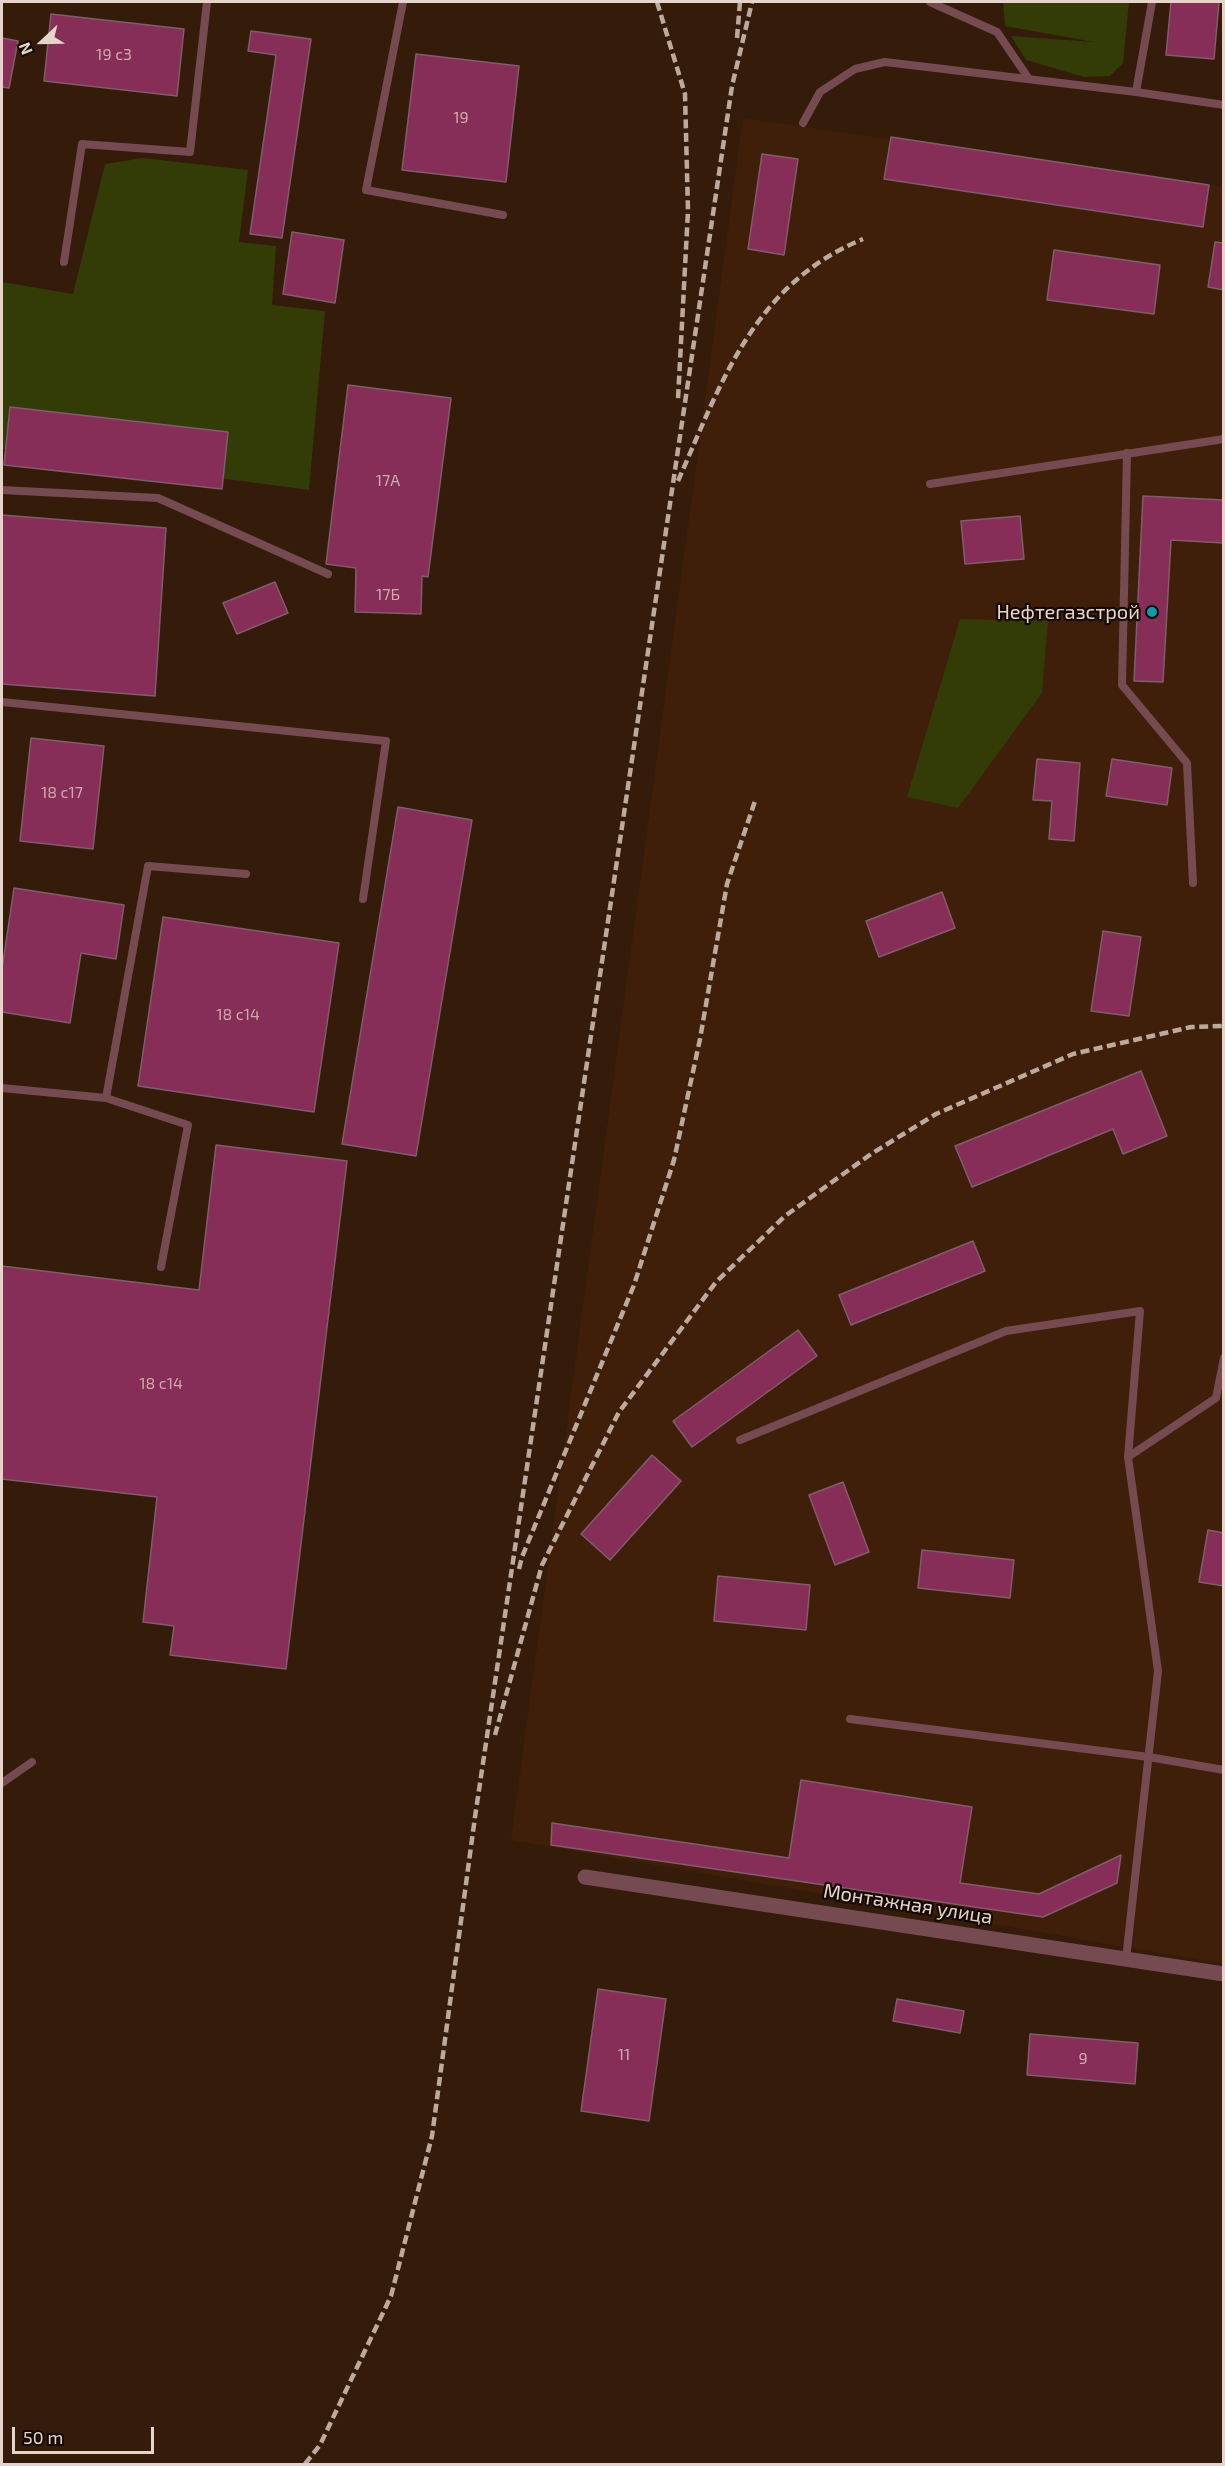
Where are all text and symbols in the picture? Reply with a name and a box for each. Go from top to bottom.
north arrow [12,12,72,72]
text: N [14,40,36,58]
house number: 19 с3 [96,45,132,65]
house number: 19 [453,108,469,128]
house number: 17А [376,471,400,491]
house number: 17Б [376,585,400,605]
place label: Нефтегазстрой [996,600,1140,624]
marker: Нефтегазстрой [1145,605,1159,619]
house number: 18 с17 [41,783,83,803]
house number: 18 с14 [216,1005,260,1025]
house number: 18 с14 [139,1374,183,1394]
street label: Монтажная улица [822,1879,994,1929]
house number: 11 [618,2045,630,2065]
house number: 9 [1078,2049,1088,2069]
scale bar [15,2415,158,2453]
text: 50 m [23,2426,63,2448]

